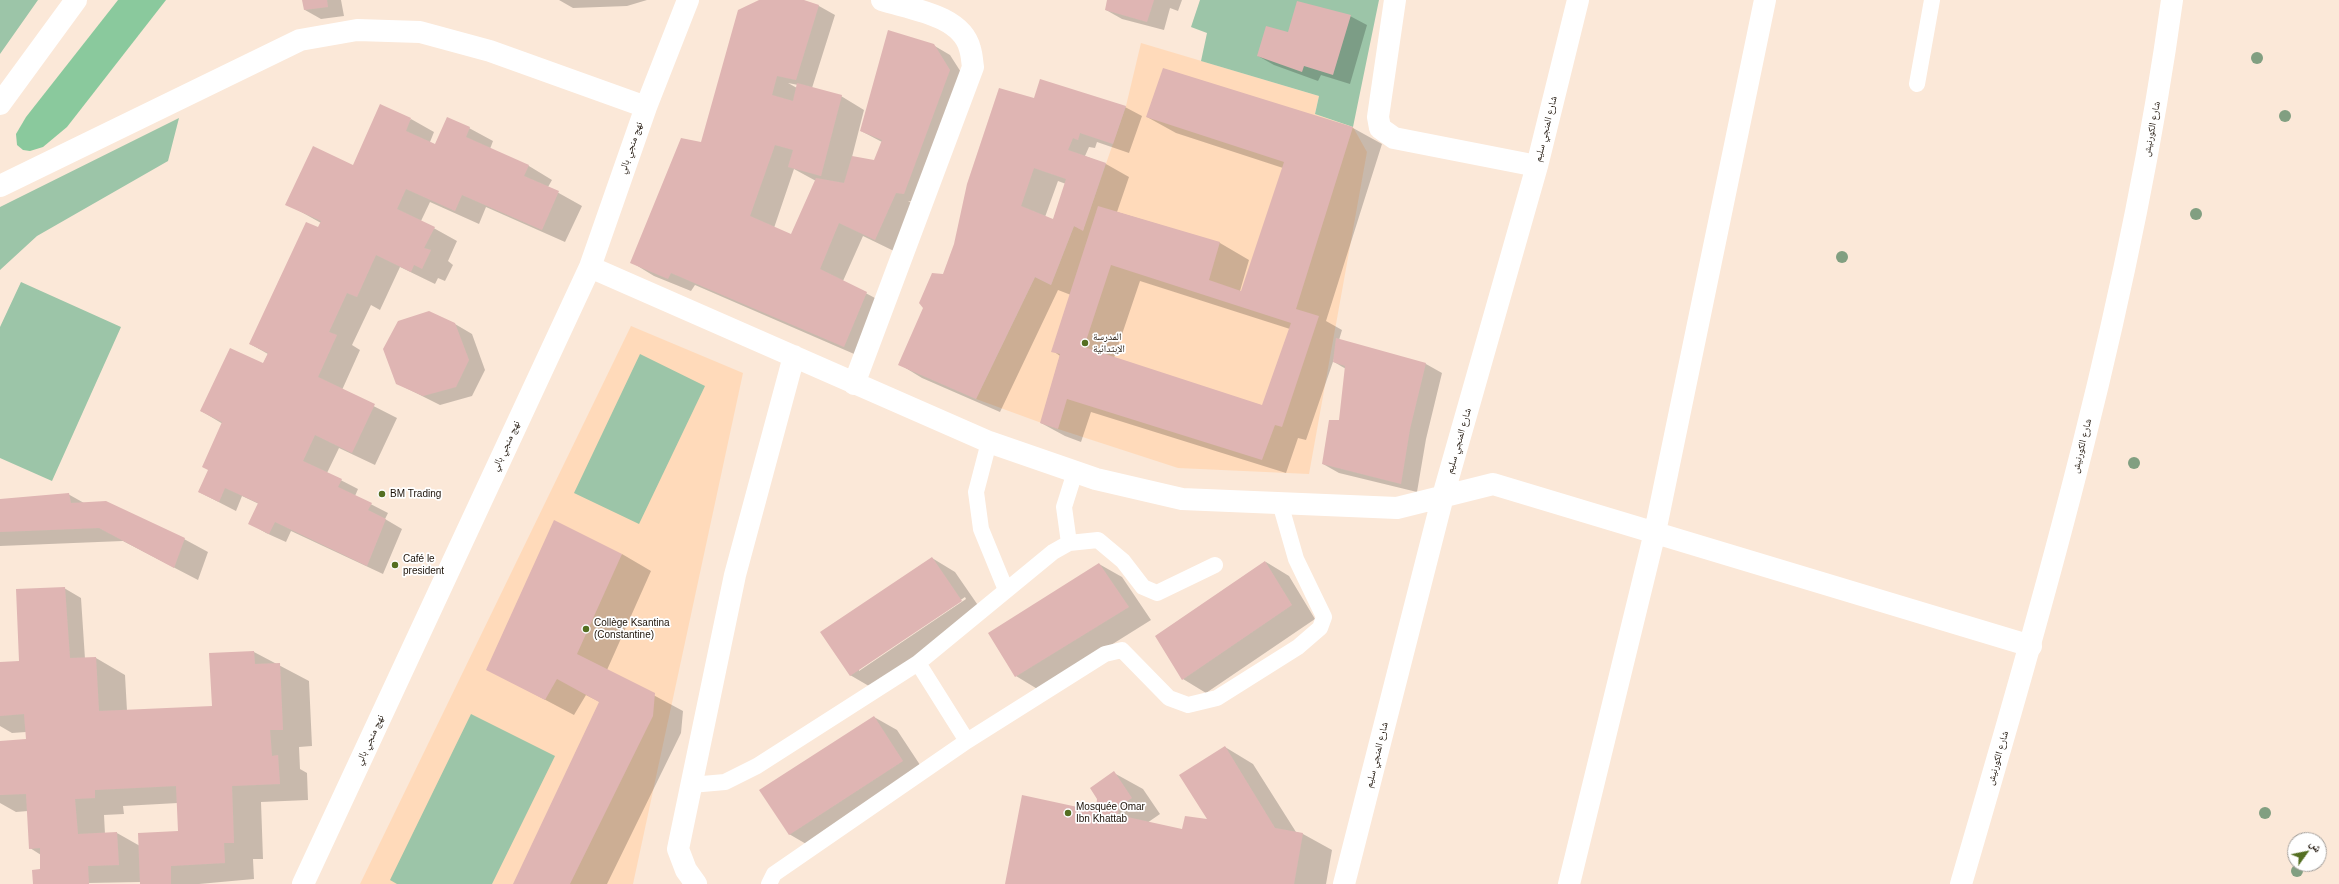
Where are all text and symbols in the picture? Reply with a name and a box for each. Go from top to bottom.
street label: شارع المنجي سليم [1532,95,1560,163]
street label: شارع الكورنيش [2141,100,2163,158]
street label: نهج منجي بالي [617,120,645,176]
place label: المدرسة الإبتدائية [1093,331,1125,354]
marker: المدرسة الإبتدائية [1080,338,1090,348]
street label: شارع المنجي سليم [1444,407,1474,475]
street label: شارع الكورنيش [2069,417,2095,475]
street label: نهج منجي بالي [489,419,523,473]
place label: BM Trading [390,488,441,500]
marker: BM Trading [377,489,387,499]
place label: Café le president [403,553,444,576]
marker: Café le president [390,560,400,570]
place label: Collège Ksantina (Constantine) [594,617,670,640]
marker: Collège Ksantina (Constantine) [581,624,591,634]
street label: نهج منجي بالي [353,713,387,767]
street label: شارع المنجي سليم [1363,721,1391,789]
street label: شارع الكورنيش [1985,729,2011,787]
place label: Mosquée Omar Ibn Khattab [1076,801,1145,824]
marker: Mosquée Omar Ibn Khattab [1063,808,1073,818]
north arrow [2287,832,2327,872]
text: ش [2308,838,2324,854]

